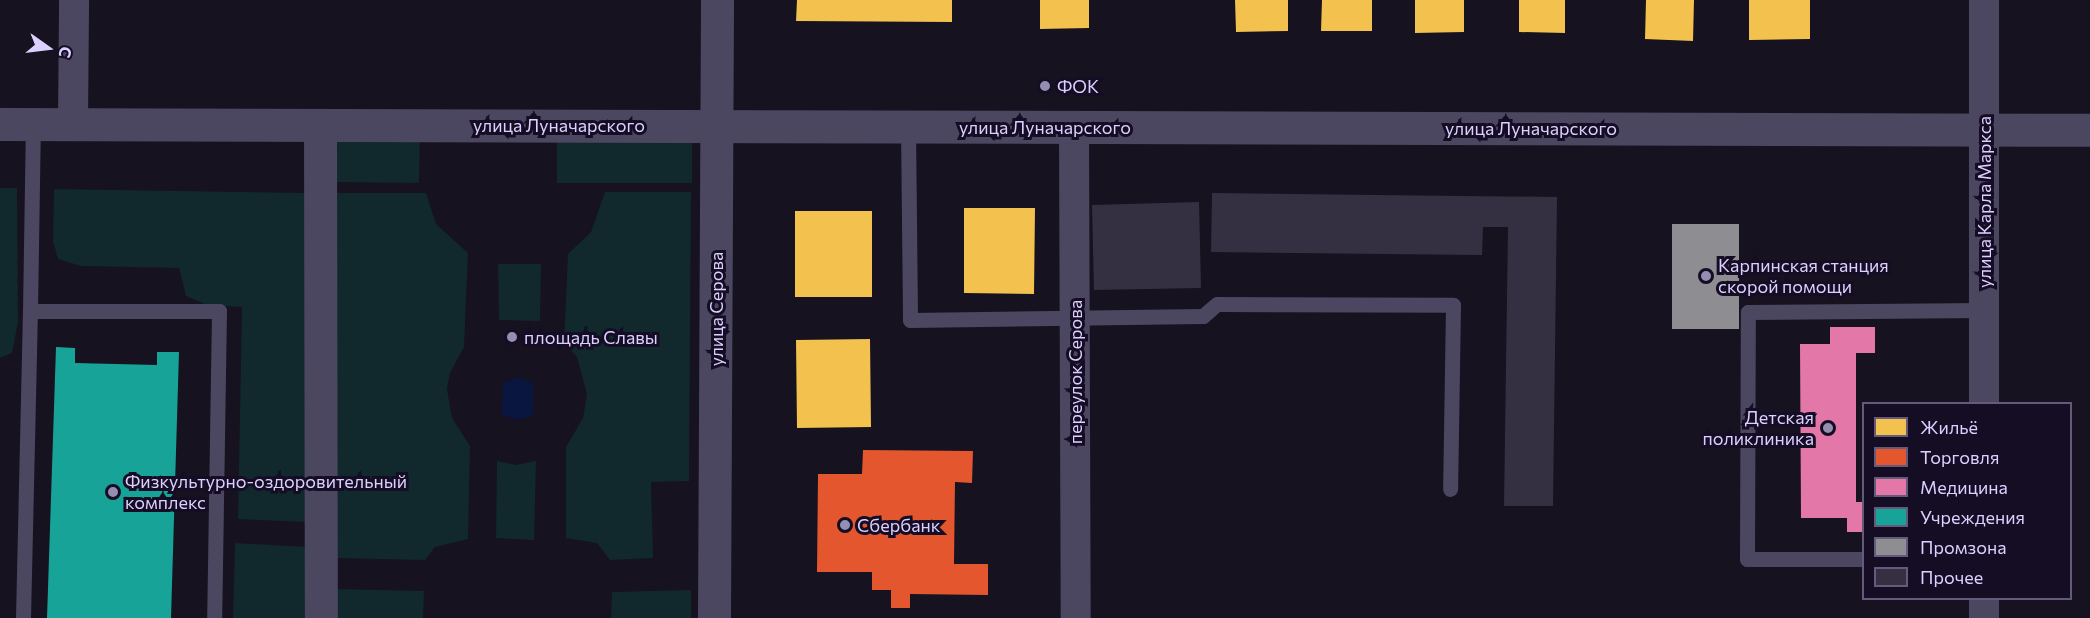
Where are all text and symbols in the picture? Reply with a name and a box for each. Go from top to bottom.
north arrow [18,18,78,78]
text: С [55,45,76,60]
place label: ФОК [1057,75,1099,97]
marker: ФОК [1038,79,1052,93]
street label: улица Луначарского [473,114,645,136]
street label: улица Луначарского [959,116,1131,138]
street label: улица Карла Маркса [1973,116,1995,288]
street label: улица Луначарского [1445,117,1617,139]
street label: улица Серова [705,252,727,366]
place label: Карпинская станция скорой помощи [1718,255,1889,298]
marker: Карпинская станция скорой помощи [1699,269,1713,283]
street label: переулок Серова [1064,300,1086,444]
place label: площадь Славы [524,326,658,348]
marker: площадь Славы [505,330,519,344]
legend [1862,402,2072,600]
place label: Детская поликлиника [1703,407,1814,450]
text: Жильё [1920,416,1978,438]
marker: Детская поликлиника [1819,419,1837,437]
text: Торговля [1920,446,1999,468]
place label: Физкультурно-оздоровительный комплекс [125,471,407,514]
text: Медицина [1920,476,2008,498]
marker: Физкультурно-оздоровительный комплекс [106,485,120,499]
text: Учреждения [1920,506,2025,528]
place label: Сбербанк [857,514,940,536]
marker: Сбербанк [838,518,852,532]
text: Промзона [1920,536,2007,558]
text: Прочее [1920,566,1983,588]

